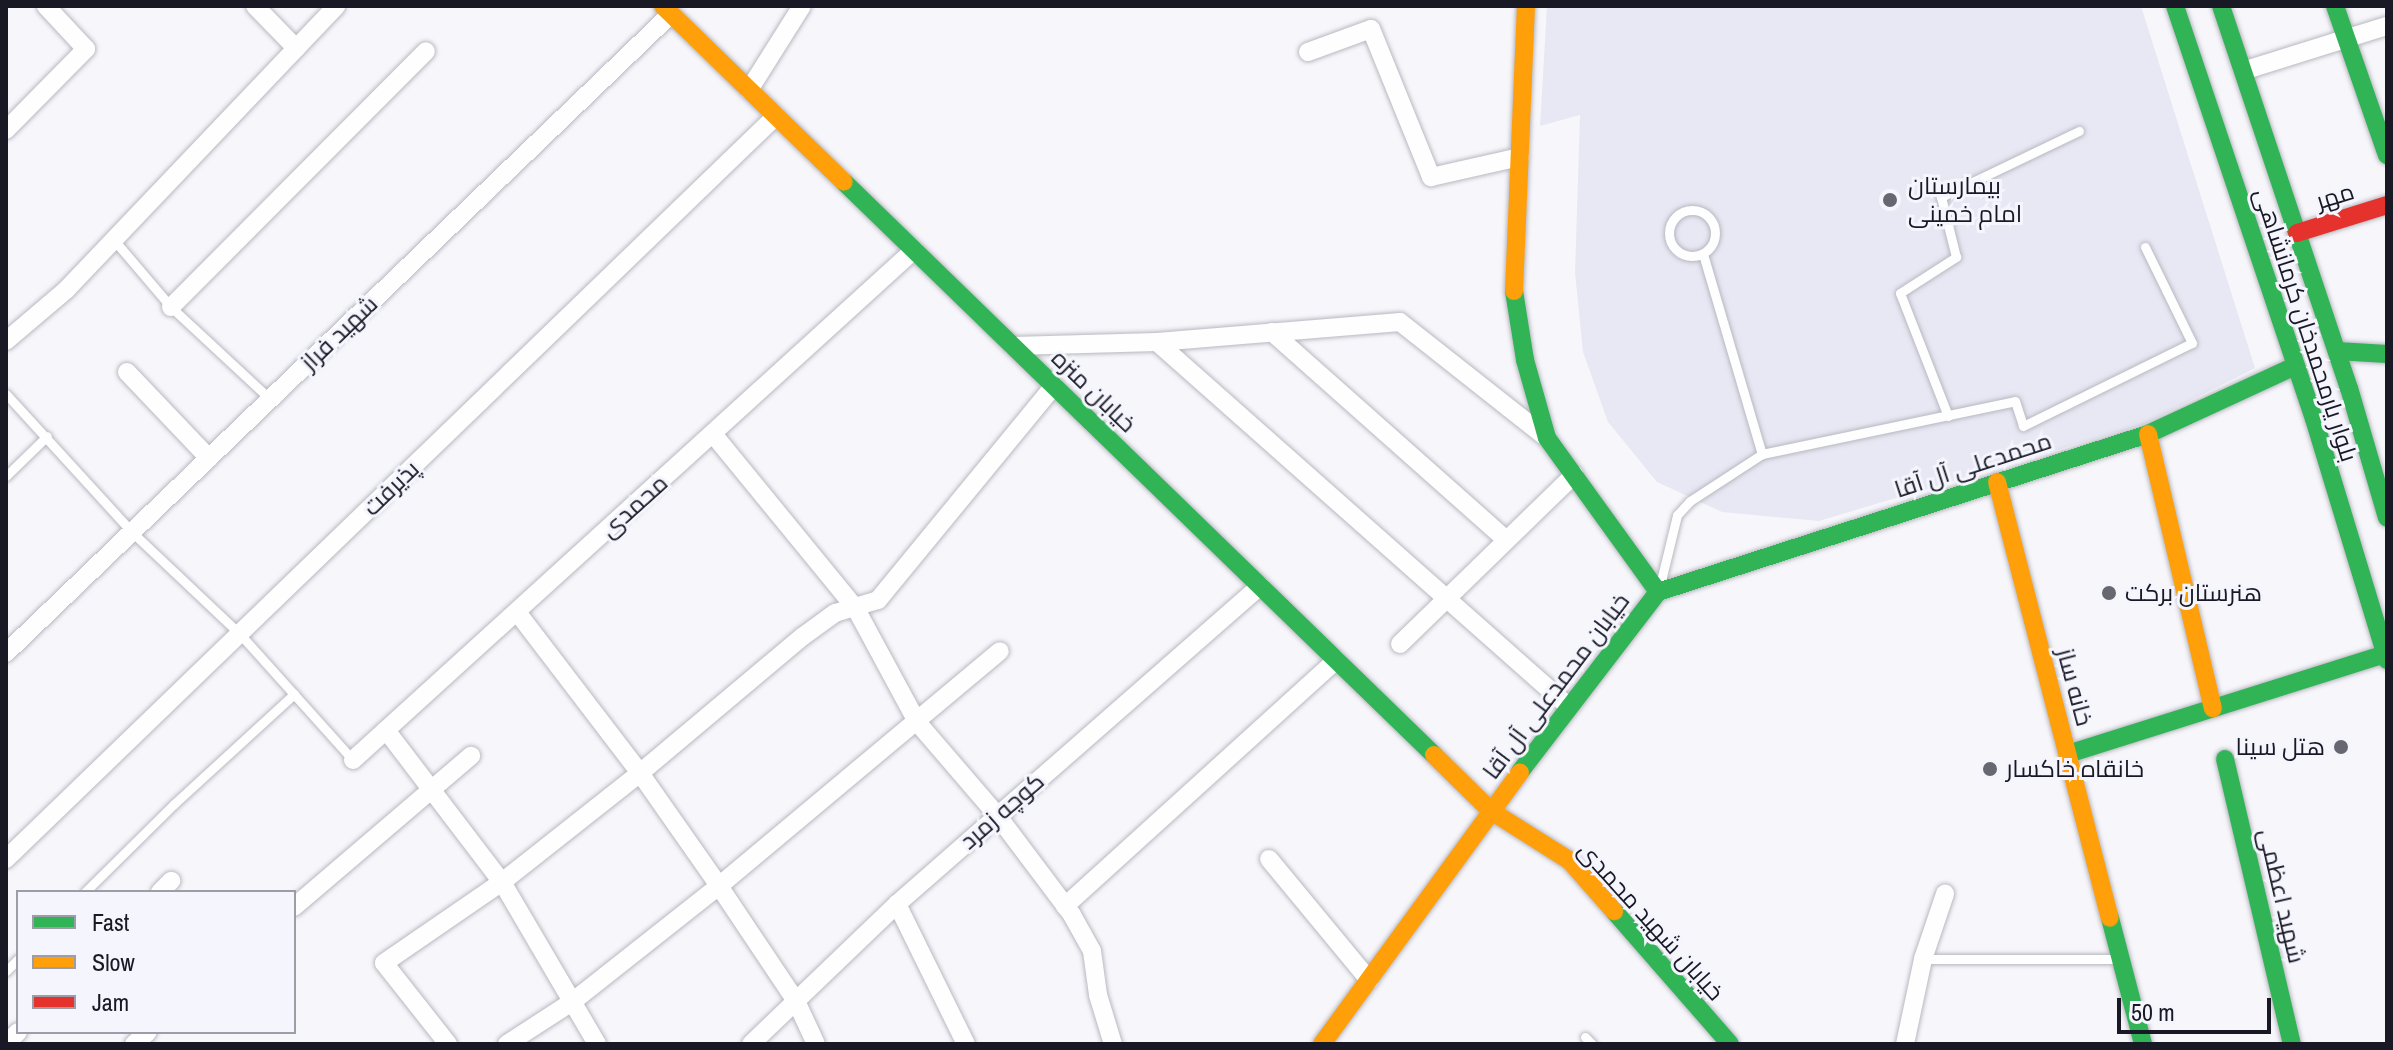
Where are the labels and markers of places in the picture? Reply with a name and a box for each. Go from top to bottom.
place label: بیمارستان امام خمینی [1908,172,2022,228]
marker: بیمارستان امام خمینی [1879,189,1901,211]
place label: هنرستان برکت [2125,579,2262,607]
marker: هنرستان برکت [2100,584,2118,602]
place label: هتل سینا [2236,733,2325,761]
marker: هتل سینا [2332,738,2350,756]
place label: خانقاه خاکسار [2006,755,2144,783]
marker: خانقاه خاکسار [1981,760,1999,778]

